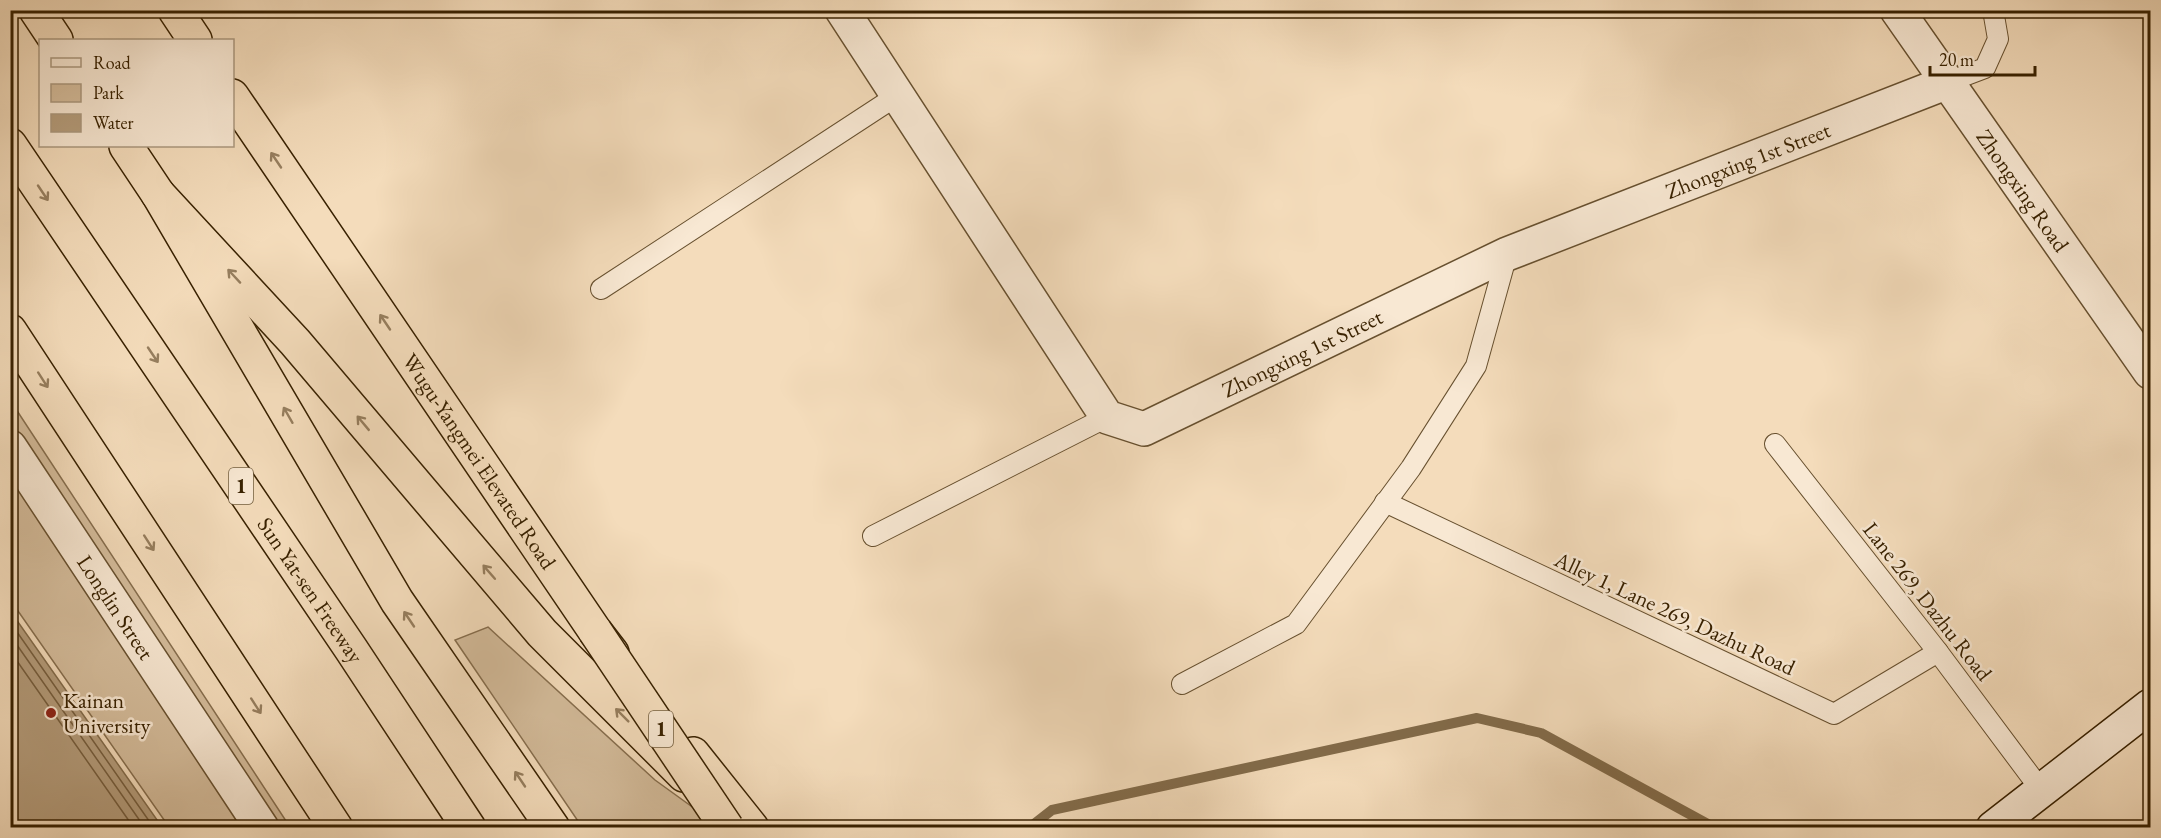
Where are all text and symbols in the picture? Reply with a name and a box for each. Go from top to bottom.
legend [39,39,234,147]
scale bar [1930,39,2035,77]
text: 20 m [1939,48,1974,71]
text: Road [93,51,132,74]
text: Park [93,81,124,104]
text: Water [93,111,134,134]
street label: Zhongxing 1st Street [1661,115,1835,206]
street label: Zhongxing Road [1970,124,2076,258]
one-way arrow [270,153,282,169]
one-way arrow [37,185,49,201]
one-way arrow [227,269,242,284]
street label: Zhongxing 1st Street [1217,302,1387,404]
one-way arrow [379,314,391,331]
one-way arrow [147,346,159,363]
street label: Wugu-Yangmei Elevated Road [396,348,563,576]
one-way arrow [36,371,49,388]
one-way arrow [282,407,294,424]
one-way arrow [356,416,370,431]
road number: 1 [229,468,253,504]
street label: Sun Yat-sen Freeway [251,511,370,669]
street label: Lane 269, Dazhu Road [1856,516,1999,687]
one-way arrow [144,534,156,551]
street label: Alley 1, Lane 269, Dazhu Road [1549,544,1801,682]
street label: Longlin Street [70,549,161,666]
one-way arrow [482,565,496,580]
one-way arrow [403,611,415,627]
place label: Kainan University [63,686,151,740]
one-way arrow [251,697,263,714]
marker: Kainan University [44,706,58,720]
one-way arrow [614,707,629,722]
road number: 1 [649,711,673,747]
one-way arrow [514,772,526,788]

